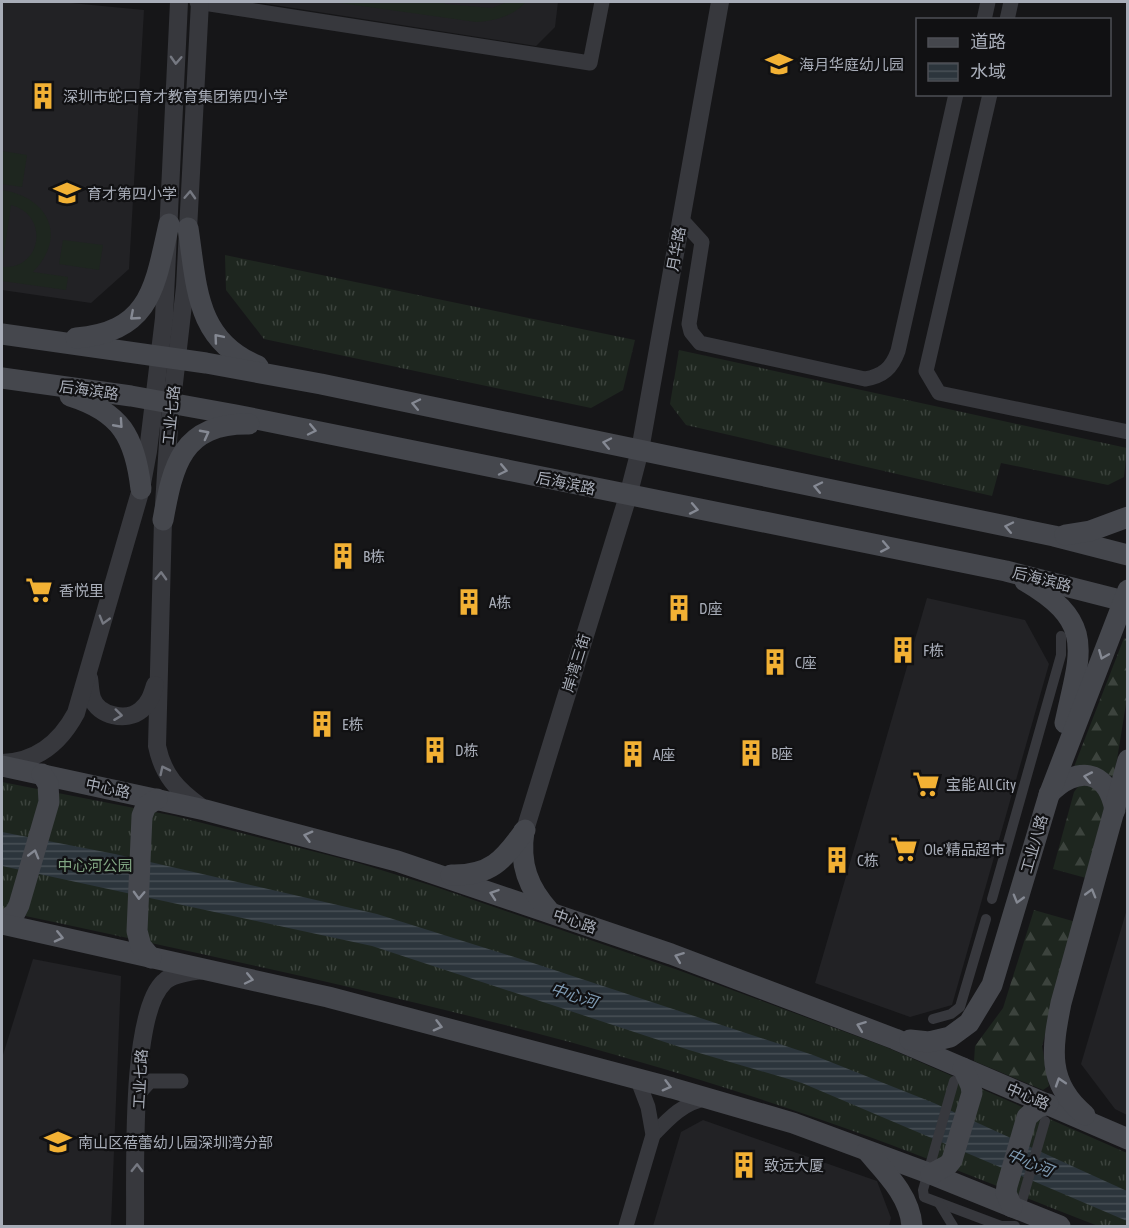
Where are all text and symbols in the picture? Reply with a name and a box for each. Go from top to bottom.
legend [916,18,1111,96]
text: 道路 [970,31,1006,52]
school or university icon: 海月华庭幼儿园 [764,49,794,79]
one-way arrow [170,55,183,64]
place label: 海月华庭幼儿园 [799,56,904,73]
text: 水域 [970,61,1006,82]
building icon: 深圳市蛇口育才教育集团第四小学 [28,81,58,111]
place label: 深圳市蛇口育才教育集团第四小学 [63,88,288,105]
school or university icon: 育才第四小学 [52,178,82,208]
place label: 育才第四小学 [87,185,177,202]
one-way arrow [183,191,196,200]
street label: 月华路 [664,225,688,273]
one-way arrow [131,309,141,320]
one-way arrow [215,334,226,345]
street label: 后海滨路 [58,377,120,403]
street label: 工业七路 [159,384,183,446]
one-way arrow [411,398,421,411]
one-way arrow [112,417,123,428]
one-way arrow [307,423,317,436]
one-way arrow [199,430,209,441]
one-way arrow [602,437,612,450]
one-way arrow [498,463,508,476]
street label: 后海滨路 [535,468,597,498]
one-way arrow [814,481,824,494]
one-way arrow [689,501,699,514]
one-way arrow [1005,521,1015,534]
one-way arrow [880,540,890,553]
building icon: B栋 [328,541,358,571]
place label: B栋 [363,548,385,565]
street label: 后海滨路 [1011,563,1073,595]
one-way arrow [154,572,167,581]
supermarket icon: 香悦里 [24,575,54,605]
place label: 香悦里 [59,582,104,599]
building icon: A栋 [454,587,484,617]
building icon: D座 [664,593,694,623]
place label: A栋 [489,594,511,611]
place label: D座 [699,600,722,617]
one-way arrow [99,614,111,625]
street label: 岸湾三街 [559,632,593,694]
building icon: F栋 [888,635,918,665]
place label: F栋 [923,642,944,659]
building icon: C座 [760,647,790,677]
one-way arrow [1097,649,1110,660]
place label: C座 [795,654,817,671]
one-way arrow [114,708,123,720]
building icon: E栋 [307,709,337,739]
place label: E栋 [342,716,363,733]
building icon: D栋 [420,735,450,765]
building icon: B座 [736,738,766,768]
building icon: A座 [618,739,648,769]
place label: D栋 [455,742,478,759]
place label: B座 [771,745,793,762]
place label: A座 [653,746,675,763]
one-way arrow [160,765,172,776]
supermarket icon: 宝能 All City [911,769,941,799]
one-way arrow [1084,771,1094,784]
street label: 中心路 [84,775,132,801]
place label: 宝能 All City [946,776,1016,793]
street label: 工业八路 [1018,813,1050,875]
one-way arrow [303,831,313,844]
supermarket icon: Ole'精品超市 [889,834,919,864]
place label: Ole'精品超市 [924,841,1005,858]
building icon: C栋 [822,845,852,875]
one-way arrow [27,849,39,859]
place label: C栋 [857,852,879,869]
park label: 中心河公园 [57,857,133,874]
one-way arrow [489,888,500,901]
one-way arrow [1084,888,1097,898]
one-way arrow [133,890,145,899]
one-way arrow [1013,893,1025,904]
street label: 中心路 [551,906,599,936]
one-way arrow [53,929,63,942]
one-way arrow [674,951,685,964]
one-way arrow [244,972,254,985]
water label: 中心河 [548,979,602,1012]
one-way arrow [433,1018,443,1031]
one-way arrow [856,1021,867,1033]
street label: 工业七路 [130,1049,150,1109]
one-way arrow [1054,1077,1067,1088]
one-way arrow [662,1079,672,1092]
street label: 中心路 [1004,1079,1052,1113]
school or university icon: 南山区蓓蕾幼儿园深圳湾分部 [43,1127,73,1157]
place label: 南山区蓓蕾幼儿园深圳湾分部 [78,1134,273,1151]
water label: 中心河 [1004,1144,1058,1181]
building icon: 致远大厦 [729,1150,759,1180]
place label: 致远大厦 [764,1157,824,1174]
one-way arrow [131,1164,143,1173]

